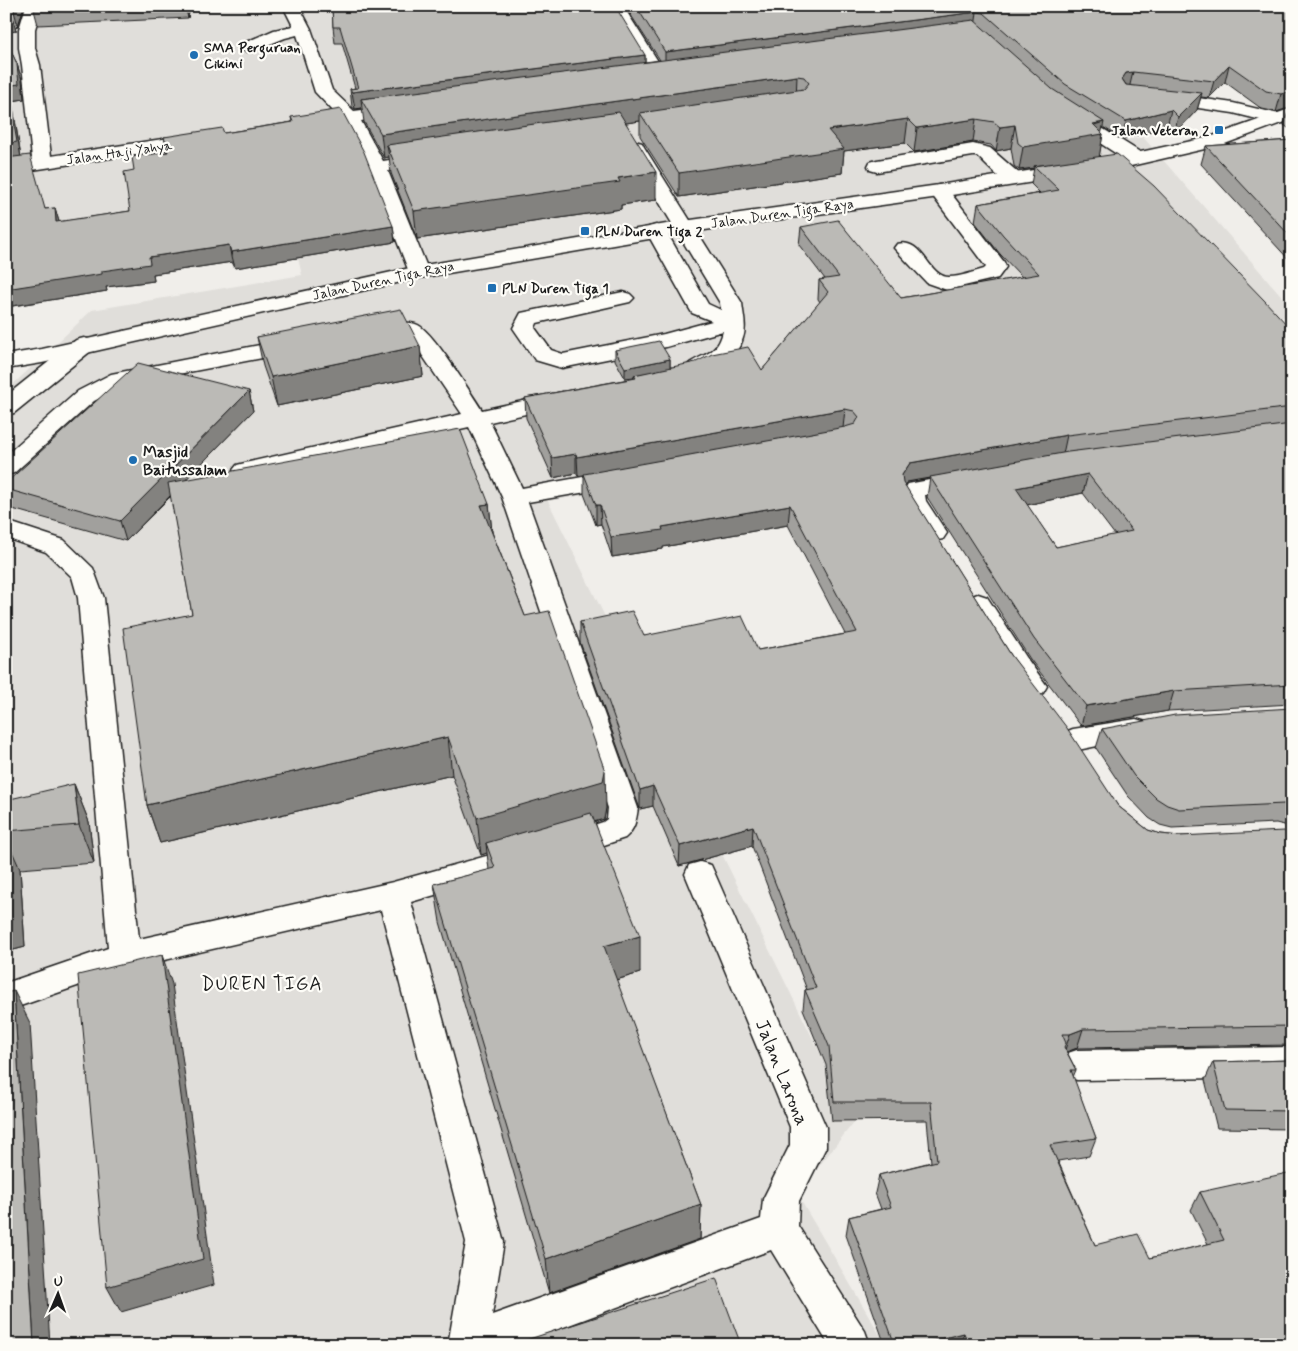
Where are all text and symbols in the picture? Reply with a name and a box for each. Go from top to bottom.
place label: SMA Perguruan Cikini [204,39,300,73]
marker: SMA Perguruan Cikini [188,49,200,61]
place label: Jalan Veteran 2 [1111,122,1209,140]
marker: Jalan Veteran 2 [1213,124,1225,136]
street label: Jalan Haji Yahya [65,137,174,169]
street label: Jalan Duren Tiga Raya [709,195,855,235]
place label: PLN Duren Tiga 2 [595,223,703,244]
marker: PLN Duren Tiga 2 [579,225,591,237]
street label: Jalan Duren Tiga Raya [311,257,456,307]
place label: PLN Duren Tiga 1 [502,280,609,301]
marker: PLN Duren Tiga 1 [486,282,498,294]
place label: Masjid Baitussalam [143,442,227,481]
marker: Masjid Baitussalam [127,454,139,466]
district label: DUREN TIGA [201,972,323,997]
street label: Jalan Larona [749,1016,814,1129]
north arrow [32,1268,82,1318]
text: U [54,1273,63,1291]

